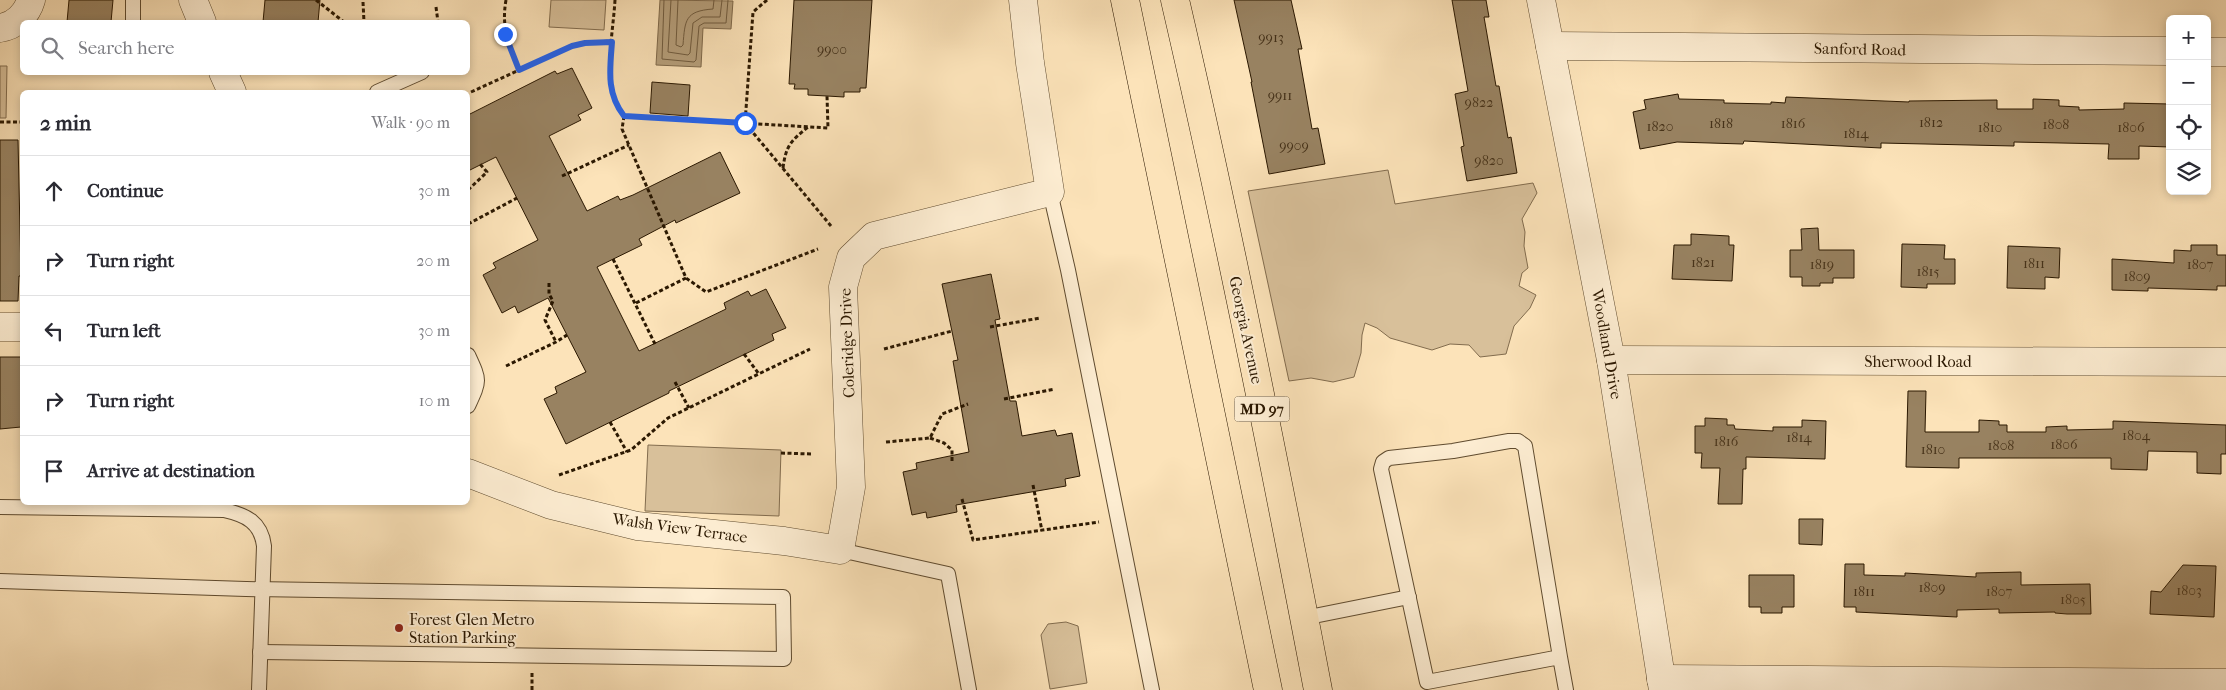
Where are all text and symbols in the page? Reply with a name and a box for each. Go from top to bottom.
map controls [2166,15,2211,195]
button: + [2166,15,2211,60]
search box [20,20,470,75]
route end [494,23,517,46]
house number: 9913 [1258,29,1284,46]
icon: search [38,34,66,62]
text: Search here [78,37,174,59]
street label: Sanford Road [1814,39,1907,59]
house number: 9900 [817,41,847,58]
button: − [2166,60,2211,105]
house number: 9911 [1268,87,1292,104]
house number: 9822 [1465,94,1493,111]
button: locate [2166,105,2211,150]
text: 2 min [40,111,91,135]
route start [734,112,757,135]
text: Walk · 90 m [371,113,450,132]
house number: 1812 [1919,114,1943,131]
house number: 1818 [1709,115,1733,132]
house number: 1816 [1781,115,1806,132]
house number: 1808 [2043,116,2069,133]
house number: 1820 [1647,118,1673,135]
house number: 1810 [1978,119,2002,136]
house number: 1806 [2117,119,2145,136]
house number: 1814 [1843,125,1869,142]
house number: 9909 [1279,137,1309,154]
button: layers [2166,150,2211,195]
house number: 9820 [1474,152,1504,169]
icon: ahead [40,177,68,205]
text: Continue [87,180,163,202]
text: 30 m [418,181,450,200]
icon: right [40,247,68,275]
text: Turn right [87,250,174,272]
text: 20 m [416,251,450,270]
house number: 1821 [1691,254,1715,271]
house number: 1811 [2023,255,2045,272]
house number: 1819 [1810,256,1834,273]
house number: 1807 [2187,256,2213,273]
house number: 1815 [1916,263,1940,280]
house number: 1809 [2123,268,2151,285]
street label: Georgia Avenue [1225,274,1267,386]
street label: Woodland Drive [1588,286,1626,401]
street label: Coleridge Drive [836,288,858,398]
icon: left [40,317,68,345]
text: Turn left [87,320,161,342]
text: 30 m [418,321,450,340]
street label: Sherwood Road [1864,352,1972,371]
icon: right [40,387,68,415]
text: Turn right [87,390,174,412]
text: 10 m [419,391,450,410]
road number: MD 97 [1234,396,1290,422]
house number: 1804 [2122,427,2151,444]
house number: 1814 [1786,429,1812,446]
house number: 1816 [1714,433,1739,450]
house number: 1806 [2050,436,2078,453]
house number: 1808 [1988,437,2014,454]
house number: 1810 [1921,441,1945,458]
icon: arrive [40,457,68,485]
text: Arrive at destination [87,460,255,482]
street label: Walsh View Terrace [610,509,749,547]
house number: 1809 [1918,579,1946,596]
house number: 1803 [2176,582,2202,599]
house number: 1811 [1853,583,1875,600]
house number: 1807 [1986,583,2012,600]
house number: 1805 [2060,591,2086,608]
place label: Forest Glen Metro Station Parking [409,610,534,647]
marker: Forest Glen Metro Station Parking [393,622,405,634]

